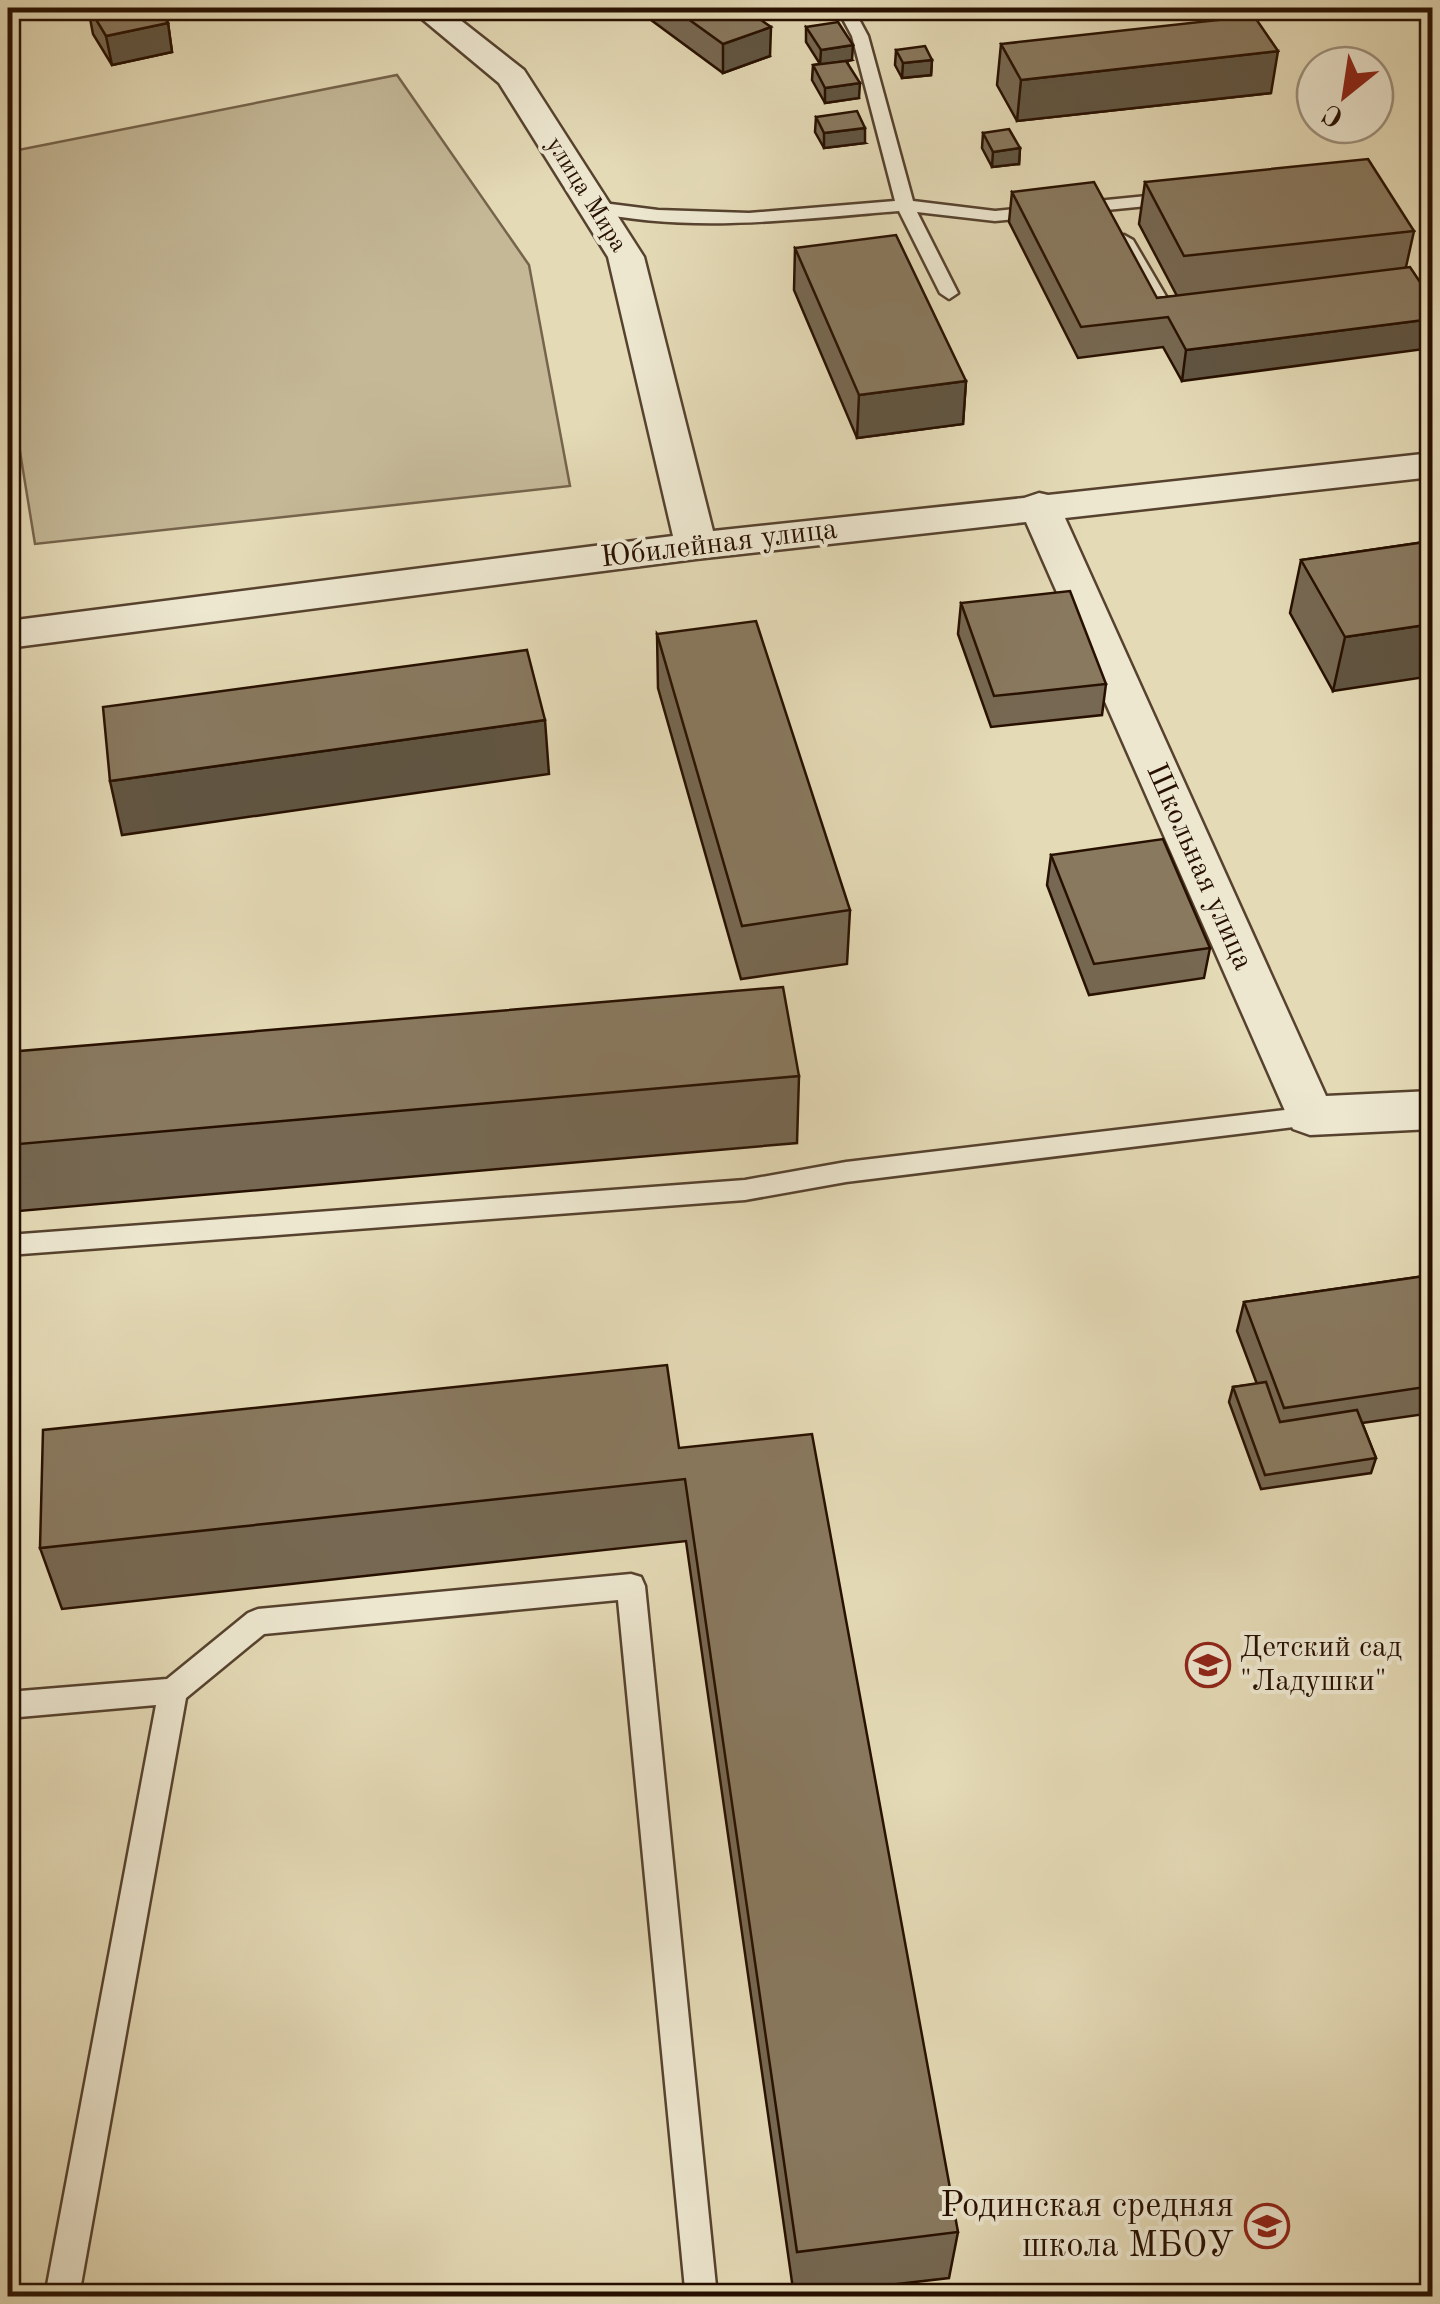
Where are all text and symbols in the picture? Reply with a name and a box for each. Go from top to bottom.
north arrow [1295,45,1395,145]
text: С [1318,97,1349,132]
street label: улица Мира [541,133,631,257]
street label: Юбилейная улица [599,515,839,573]
street label: Школьная улица [1140,759,1258,975]
place label: Детский сад "Ладушки" [1240,1633,1402,1697]
school or university icon: Детский сад "Ладушки" [1185,1642,1231,1688]
place label: Родинская средняя школа МБОУ [940,2189,1234,2264]
school or university icon: Родинская средняя школа МБОУ [1244,2203,1290,2249]

